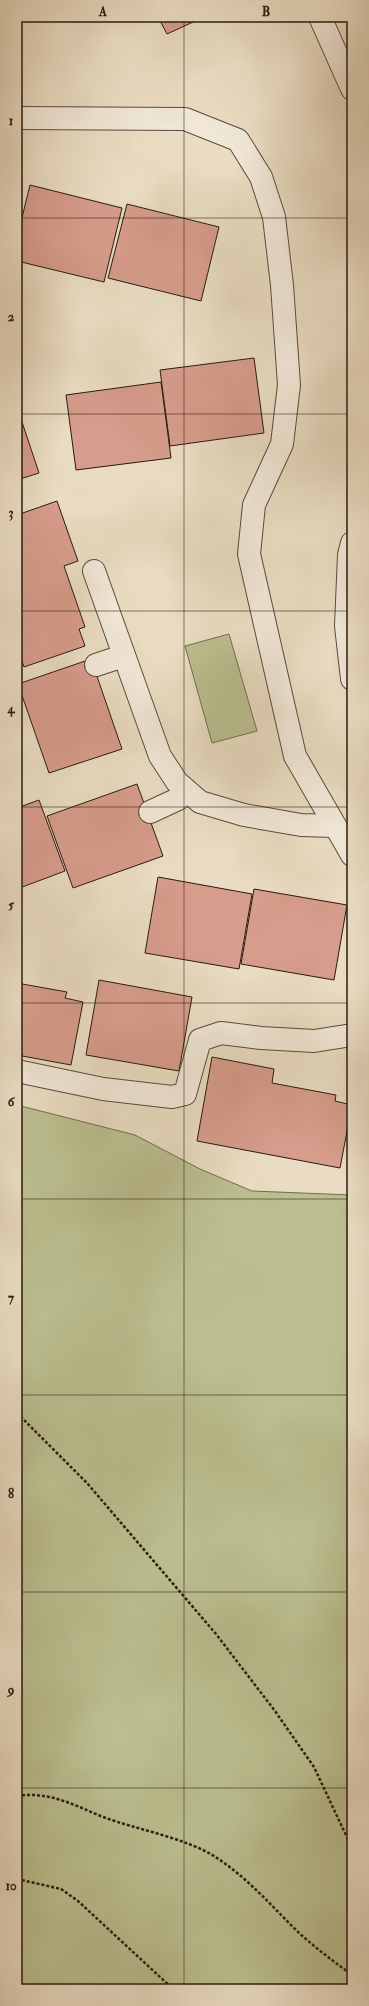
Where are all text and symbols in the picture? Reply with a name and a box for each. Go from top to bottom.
text: A [98,4,108,20]
text: B [262,4,270,20]
text: 1 [9,113,14,129]
text: 2 [8,309,15,325]
text: 3 [9,505,14,521]
text: 4 [6,701,15,717]
text: 5 [8,897,14,913]
text: 6 [8,1094,16,1110]
text: 7 [8,1290,15,1306]
text: 8 [8,1486,14,1502]
text: 9 [6,1682,15,1698]
text: 10 [5,1878,17,1894]

